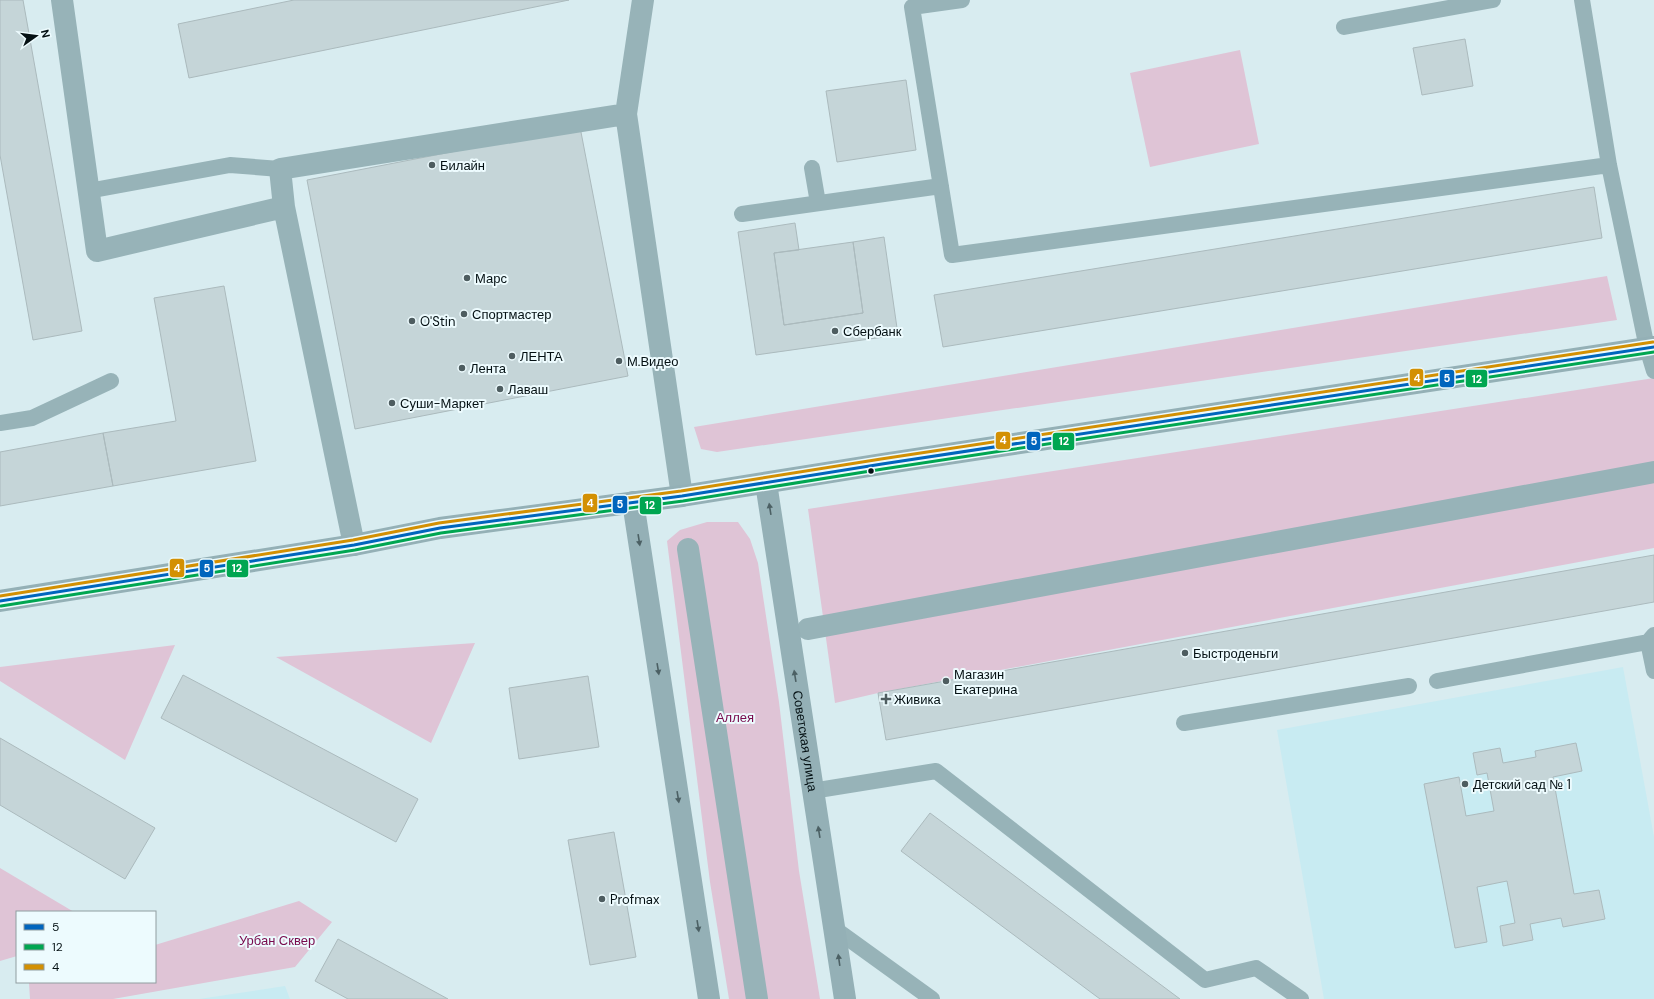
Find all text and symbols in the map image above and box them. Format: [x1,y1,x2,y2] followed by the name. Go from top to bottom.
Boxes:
[16,16,56,56] north arrow
[38,28,53,39] text: N
[440,157,485,174] place label: Билайн
[427,160,437,170] marker: Билайн
[475,270,507,287] place label: Марс
[462,273,472,283] marker: Марс
[472,306,552,323] place label: Спортмастер
[459,309,469,319] marker: Спортмастер
[420,313,455,330] place label: O'Stin
[407,316,417,326] marker: O'Stin
[843,323,902,340] place label: Сбербанк
[830,326,840,336] marker: Сбербанк
[520,348,563,365] place label: ЛЕНТА
[507,351,517,361] marker: ЛЕНТА
[627,353,678,370] place label: М.Видео
[614,356,624,366] marker: М.Видео
[470,360,507,377] place label: Лента
[457,363,467,373] marker: Лента
[1409,368,1424,387] line badge: 4
[1439,369,1455,388] line badge: 5
[1465,369,1488,388] line badge: 12
[1413,371,1421,385] text: 4
[1444,371,1451,385] text: 5
[1472,372,1482,386] text: 12
[508,381,548,398] place label: Лаваш
[495,384,505,394] marker: Лаваш
[400,395,485,412] place label: Суши-Маркет
[387,398,397,408] marker: Суши-Маркет
[995,431,1011,450] line badge: 4
[1026,431,1041,451] line badge: 5
[1052,432,1075,451] line badge: 12
[999,433,1007,447] text: 4
[1031,434,1038,448] text: 5
[1059,434,1069,448] text: 12
[866,466,876,476] unlabelled marker
[582,493,598,513] line badge: 4
[612,495,628,514] line badge: 5
[586,496,594,510] text: 4
[639,496,662,515] line badge: 12
[617,497,624,511] text: 5
[645,498,655,512] text: 12
[767,503,773,515] one-way arrow
[636,534,642,546] one-way arrow
[169,558,185,578] line badge: 4
[199,559,214,578] line badge: 5
[226,559,249,578] line badge: 12
[173,561,181,575] text: 4
[204,561,211,575] text: 5
[232,561,242,575] text: 12
[1193,645,1278,662] place label: Быстроденьги
[1180,648,1190,658] marker: Быстроденьги
[656,663,662,675] one-way arrow
[954,666,1018,698] place label: Магазин Екатерина
[792,670,798,682] one-way arrow
[941,676,951,686] marker: Магазин Екатерина
[789,689,821,794] street label: Советская улица
[894,691,941,708] place label: Живика
[881,694,891,704] marker: Живика
[716,709,754,726] park label: Аллея
[1473,776,1571,793] place label: Детский сад № 1
[1460,779,1470,789] marker: Детский сад № 1
[675,791,681,803] one-way arrow
[816,826,822,838] one-way arrow
[610,891,660,908] place label: Profmax
[597,894,607,904] marker: Profmax
[16,911,156,983] legend
[52,919,59,935] text: 5
[695,920,701,932] one-way arrow
[239,932,315,949] park label: Урбан Сквер
[52,939,63,955] text: 12
[836,954,842,966] one-way arrow
[52,959,59,975] text: 4

